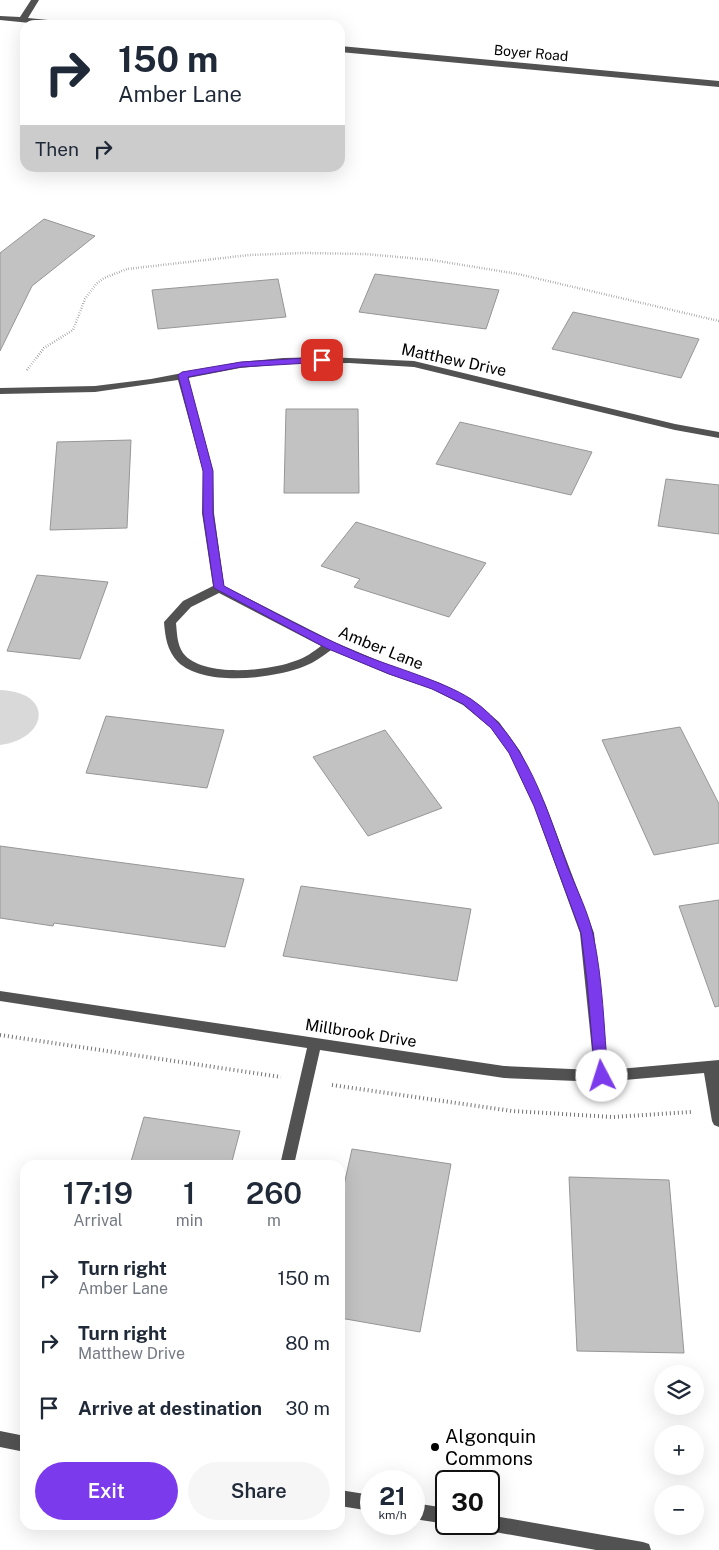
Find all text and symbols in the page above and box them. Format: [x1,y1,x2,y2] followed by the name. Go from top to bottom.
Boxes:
[118,39,218,80] text: 150 m
[35,40,100,105] icon: right
[493,42,569,64] street label: Boyer Road
[118,81,242,107] text: Amber Lane
[89,135,117,163] icon: right
[35,138,79,160] text: Then
[301,339,343,381] pin
[400,340,508,380] street label: Matthew Drive
[308,346,336,374] icon: arrive
[336,622,426,674] street label: Amber Lane
[304,1015,418,1051] street label: Millbrook Drive
[575,1049,627,1101] position arrow
[63,1175,133,1211] text: 17:19
[183,1175,196,1211] text: 1
[246,1175,302,1211] text: 260
[73,1211,123,1230] text: Arrival
[176,1211,203,1230] text: min
[267,1211,281,1230] text: m
[78,1257,167,1279] text: Turn right
[35,1264,63,1292] icon: right
[277,1267,330,1289] text: 150 m
[78,1279,168,1298] text: Amber Lane
[78,1322,167,1344] text: Turn right
[35,1329,63,1357] icon: right
[285,1332,330,1354] text: 80 m
[78,1344,185,1363] text: Matthew Drive
[654,1365,704,1535] map controls
[654,1365,704,1415] button: layers
[35,1394,63,1422] icon: arrive
[78,1397,262,1419] text: Arrive at destination
[285,1397,330,1419] text: 30 m
[445,1425,536,1469] place label: Algonquin Commons
[654,1425,704,1475] button: +
[429,1441,441,1453] marker: Algonquin Commons
[35,1462,178,1520] button: Exit
[188,1462,330,1520] button: Share
[435,1470,500,1535] speed limit sign: 30
[379,1481,406,1511] text: 21
[654,1485,704,1535] button: −
[378,1508,407,1522] text: km/h

